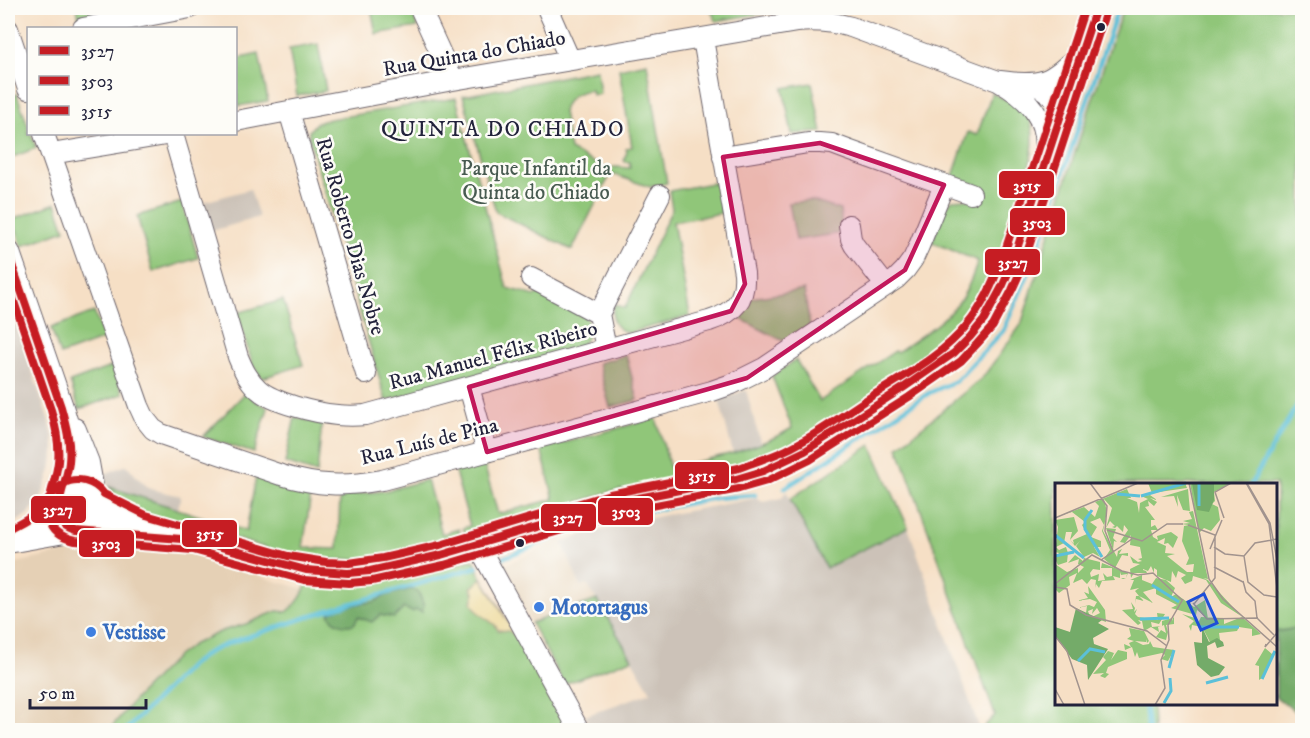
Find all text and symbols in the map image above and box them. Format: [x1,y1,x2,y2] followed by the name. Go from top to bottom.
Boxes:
[1095,21,1107,33] unlabelled marker
[381,25,567,83] street label: Rua Quinta do Chiado
[27,27,237,135] legend
[81,41,115,63] text: 3527
[81,71,113,93] text: 3503
[81,101,112,123] text: 3515
[381,116,625,143] district label: QUINTA DO CHIADO
[309,135,391,338] street label: Rua Roberto Dias Nobre
[460,156,612,206] park label: Parque Infantil da Quinta do Chiado
[998,170,1055,199] line badge: 3515
[1013,176,1041,196] text: 3515
[1009,207,1066,236] line badge: 3503
[1023,213,1051,233] text: 3503
[984,248,1041,276] line badge: 3527
[998,253,1028,273] text: 3527
[386,316,601,396] street label: Rua Manuel Félix Ribeiro
[358,412,501,472] street label: Rua Luís de Pina
[674,461,730,490] line badge: 3515
[688,466,716,486] text: 3515
[1055,483,1277,705] inset map
[30,495,87,524] line badge: 3527
[597,497,654,526] line badge: 3503
[43,500,73,520] text: 3527
[612,502,640,522] text: 3503
[540,503,597,532] line badge: 3527
[553,508,583,528] text: 3527
[181,519,238,548] line badge: 3515
[196,524,224,544] text: 3515
[78,529,135,558] line badge: 3503
[92,534,120,554] text: 3503
[514,537,526,549] unlabelled marker
[551,595,648,621] place label: Motortagus
[532,600,546,614] marker: Motortagus
[102,620,166,646] place label: Vestisse
[84,625,98,639] marker: Vestisse
[30,672,146,710] scale bar
[39,683,75,705] text: 50 m

